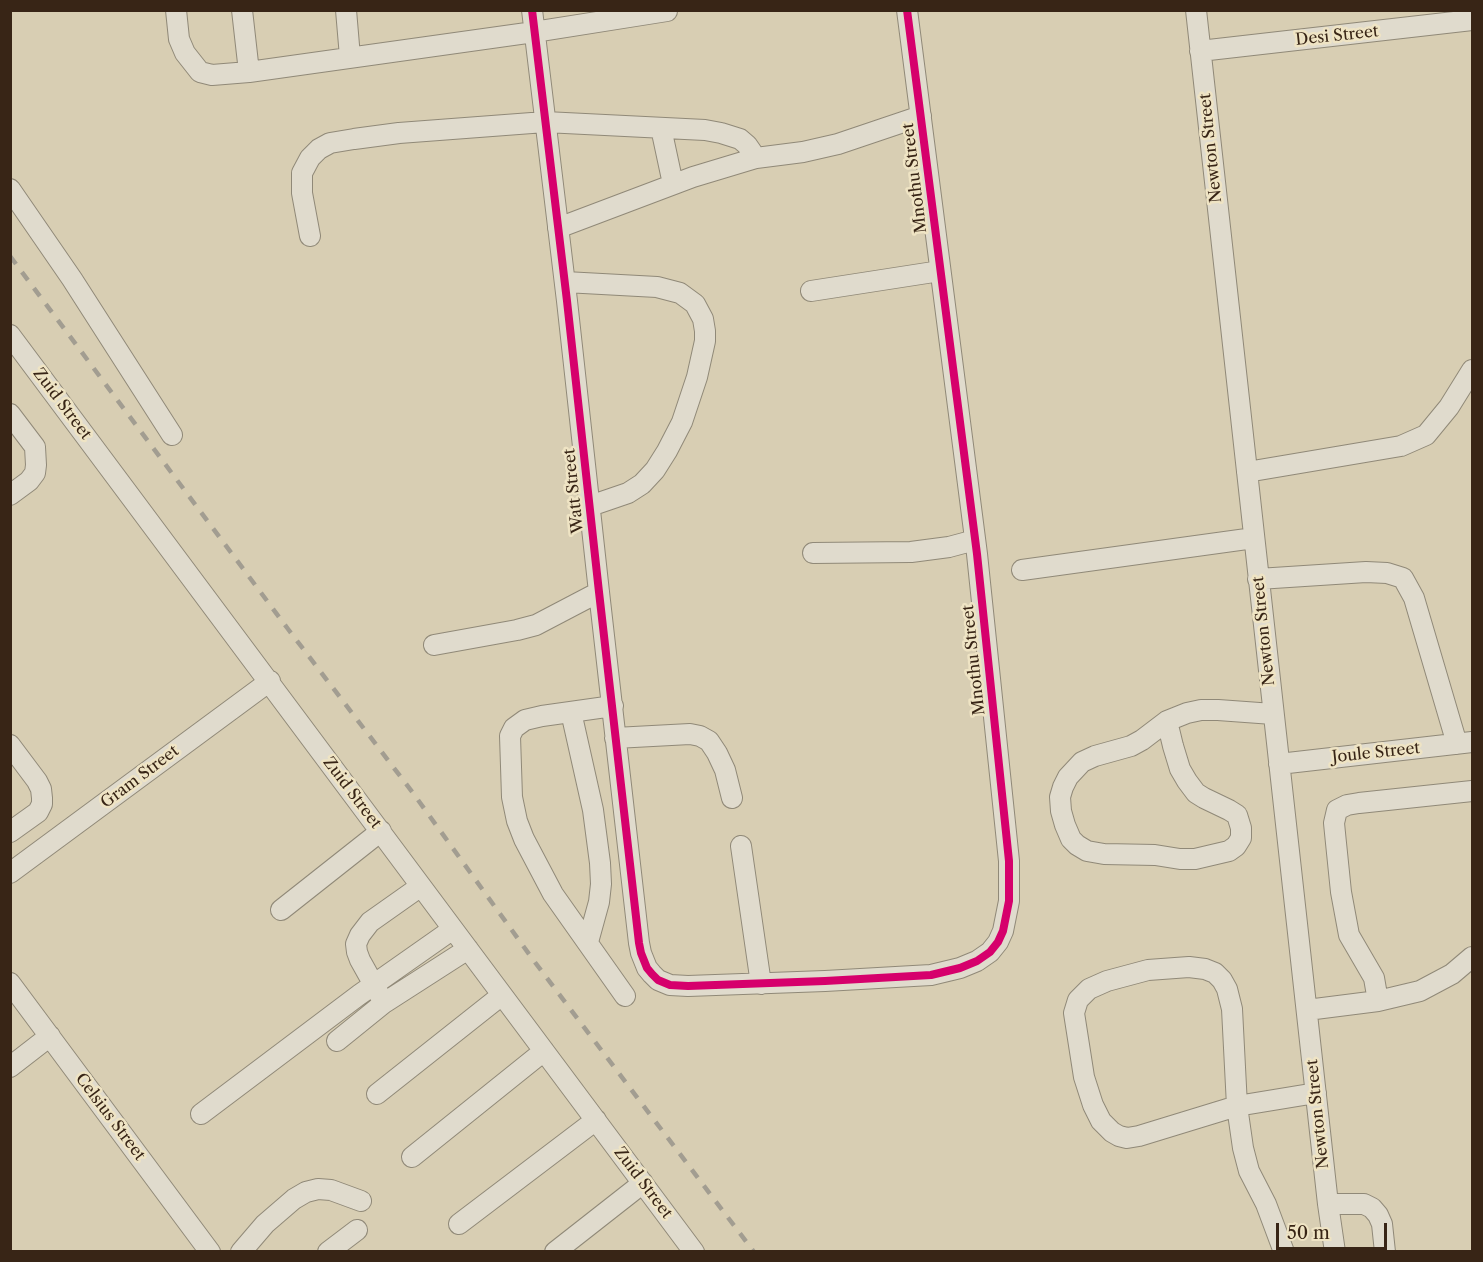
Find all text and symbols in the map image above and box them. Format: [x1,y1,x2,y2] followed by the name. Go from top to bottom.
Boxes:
[1295,22,1379,50] street label: Desi Street
[1196,92,1226,204] street label: Newton Street
[899,122,931,234] street label: Mnothu Street
[29,364,95,444] street label: Zuid Street
[560,448,588,534] street label: Watt Street
[1249,575,1279,687] street label: Newton Street
[959,604,989,716] street label: Mnothu Street
[1331,739,1421,767] street label: Joule Street
[97,742,183,812] street label: Gram Street
[319,753,385,833] street label: Zuid Street
[1303,1058,1333,1170] street label: Newton Street
[71,1070,149,1164] street label: Celsius Street
[610,1143,676,1223] street label: Zuid Street
[1279,1211,1390,1249] scale bar
[1287,1222,1330,1244] text: 50 m

